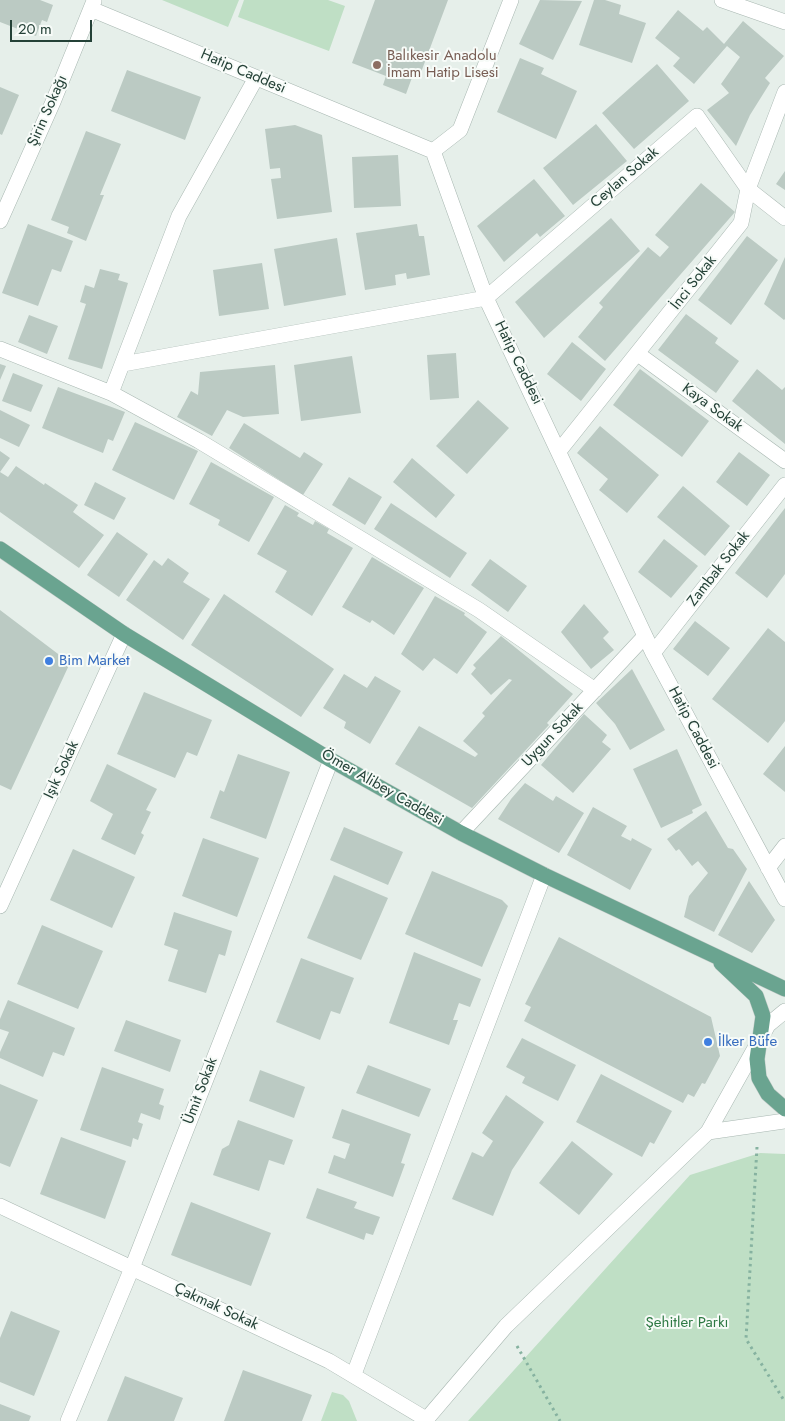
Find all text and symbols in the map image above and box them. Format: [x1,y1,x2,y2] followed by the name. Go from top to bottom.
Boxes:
[12,10,95,42] scale bar
[18,18,52,40] text: 20 m
[198,46,288,98] street label: Hatip Caddesi
[387,47,499,82] place label: Balıkesir Anadolu İmam Hatip Lisesi
[371,59,383,71] marker: Balıkesir Anadolu İmam Hatip Lisesi
[24,73,72,149] street label: Şirin Sokağı
[587,144,663,212] street label: Ceylan Sokak
[667,252,721,314] street label: İnci Sokak
[490,318,546,408] street label: Hatip Caddesi
[678,380,746,436] street label: Kaya Sokak
[684,528,754,610] street label: Zambak Sokak
[59,652,130,670] place label: Bim Market
[43,655,55,667] marker: Bim Market
[664,684,722,772] street label: Hatip Caddesi
[519,699,587,771] street label: Uygun Sokak
[41,738,83,802] street label: Işık Sokak
[318,746,446,830] street label: Ömer Alibey Caddesi
[718,1033,777,1051] place label: İlker Büfe
[702,1036,714,1048] marker: İlker Büfe
[180,1055,222,1127] street label: Ümit Sokak
[171,1280,261,1334] street label: Çakmak Sokak
[646,1314,728,1332] park label: Şehitler Parkı

